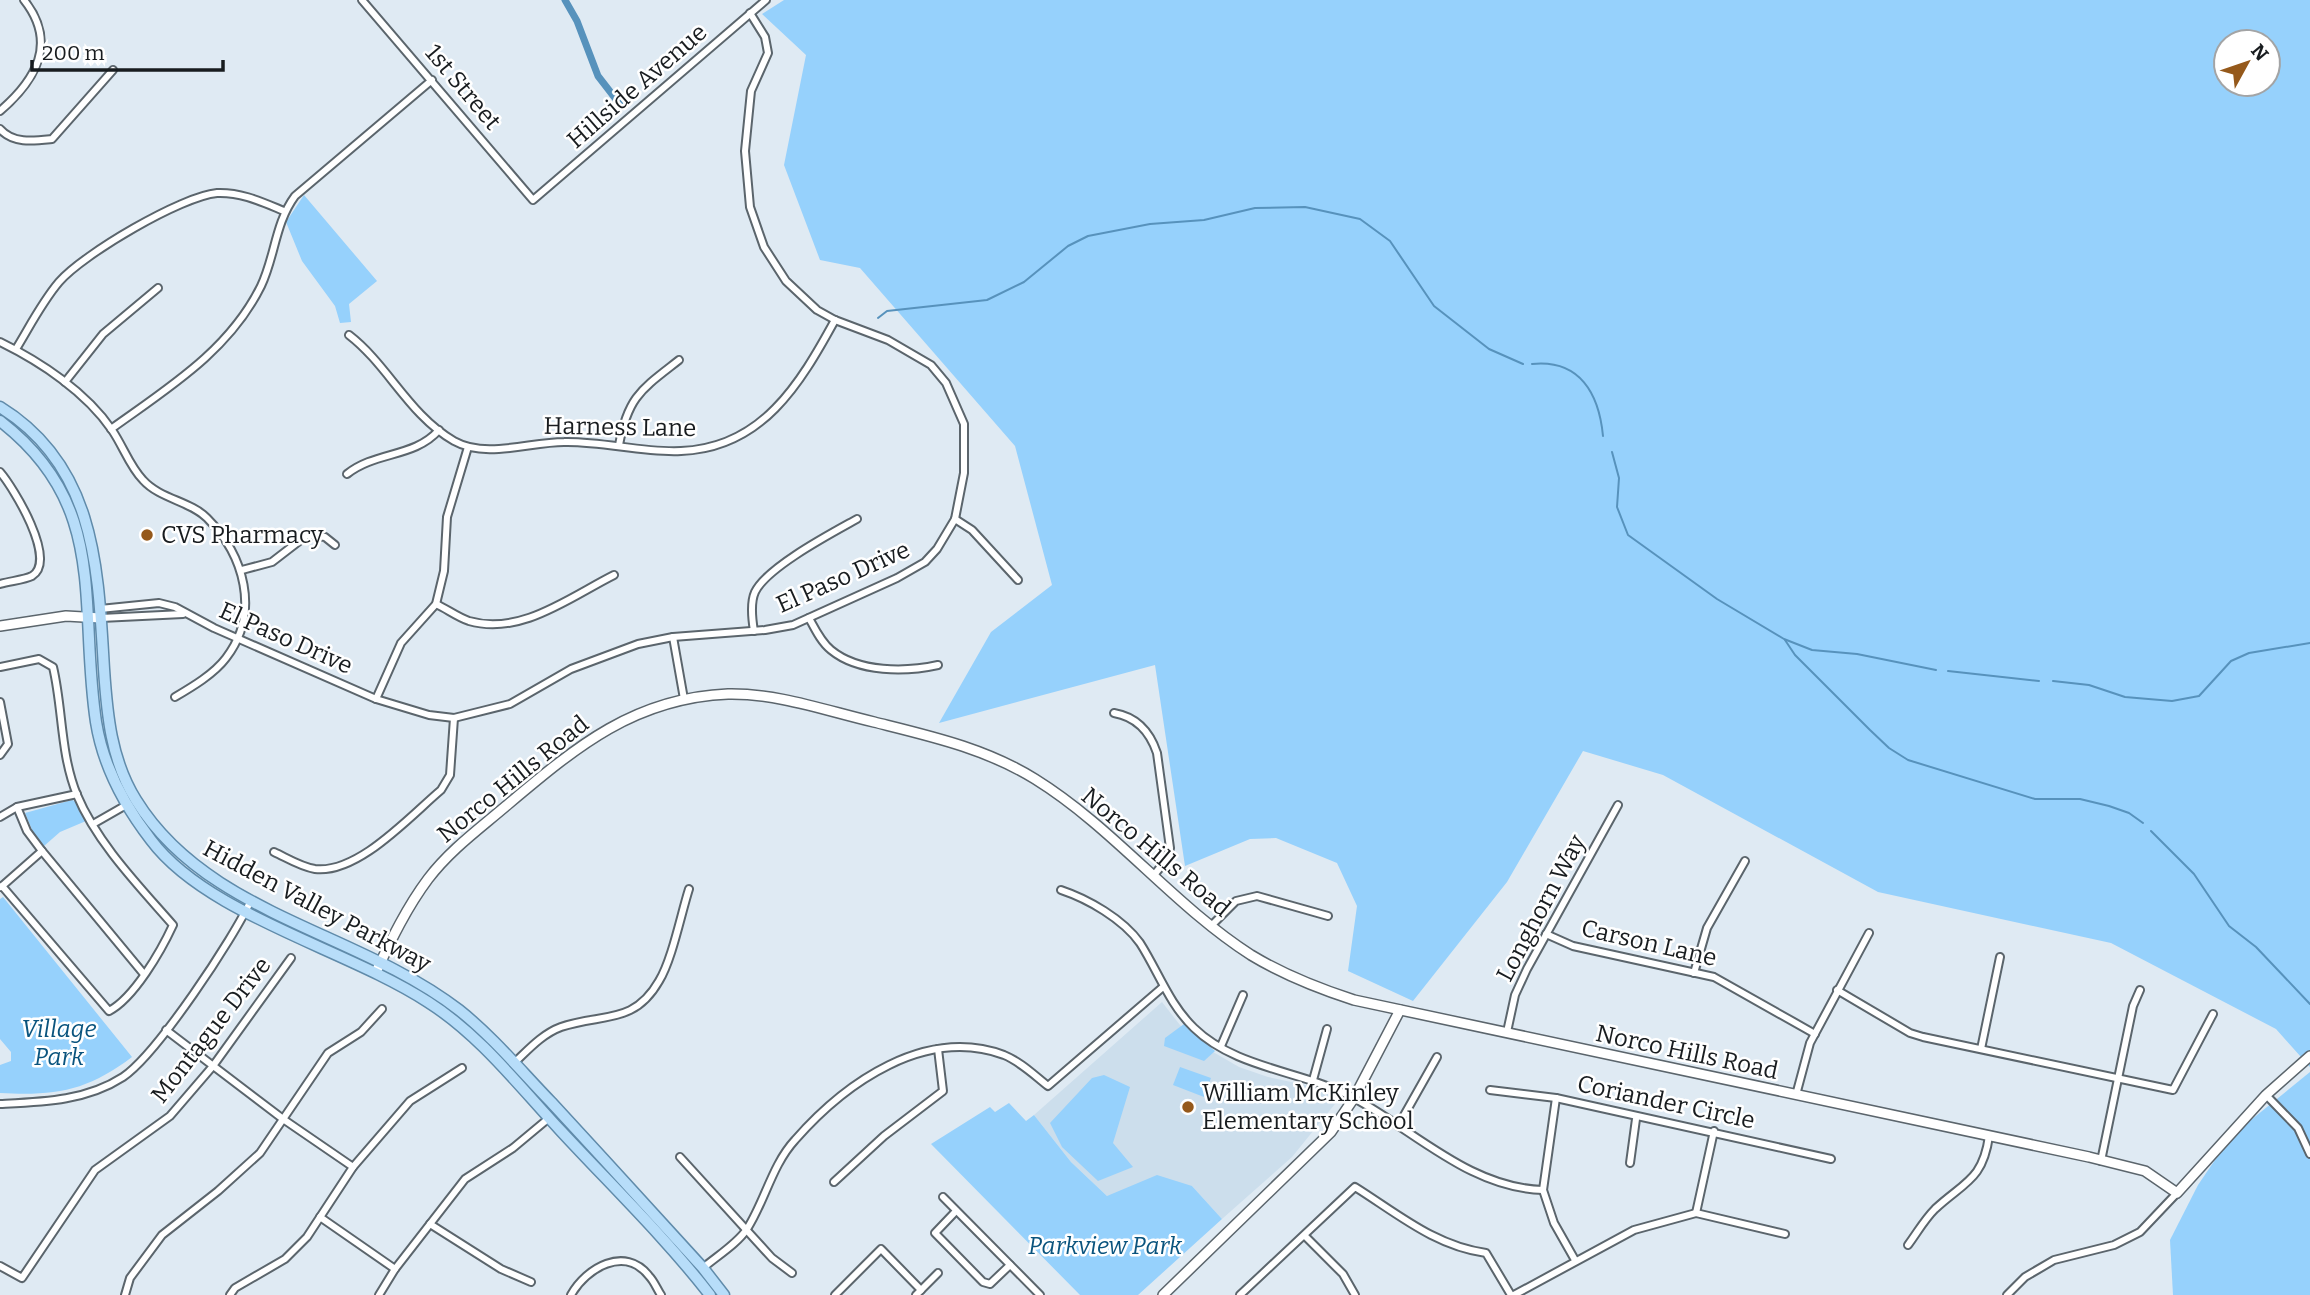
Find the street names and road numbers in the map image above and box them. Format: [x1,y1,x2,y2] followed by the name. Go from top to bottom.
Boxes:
[562,18,712,154] street label: Hillside Avenue
[419,39,507,135] street label: 1st Street
[543,412,697,442] street label: Harness Lane
[772,535,914,619] street label: El Paso Drive
[215,596,357,680] street label: El Paso Drive
[432,710,594,848] street label: Norco Hills Road
[1076,782,1236,922] street label: Norco Hills Road
[1491,830,1591,986] street label: Longhorn Way
[198,834,436,978] street label: Hidden Valley Parkway
[1579,914,1719,972] street label: Carson Lane
[146,952,276,1108] street label: Montague Drive
[1593,1019,1781,1085] street label: Norco Hills Road
[1575,1070,1757,1134] street label: Coriander Circle

